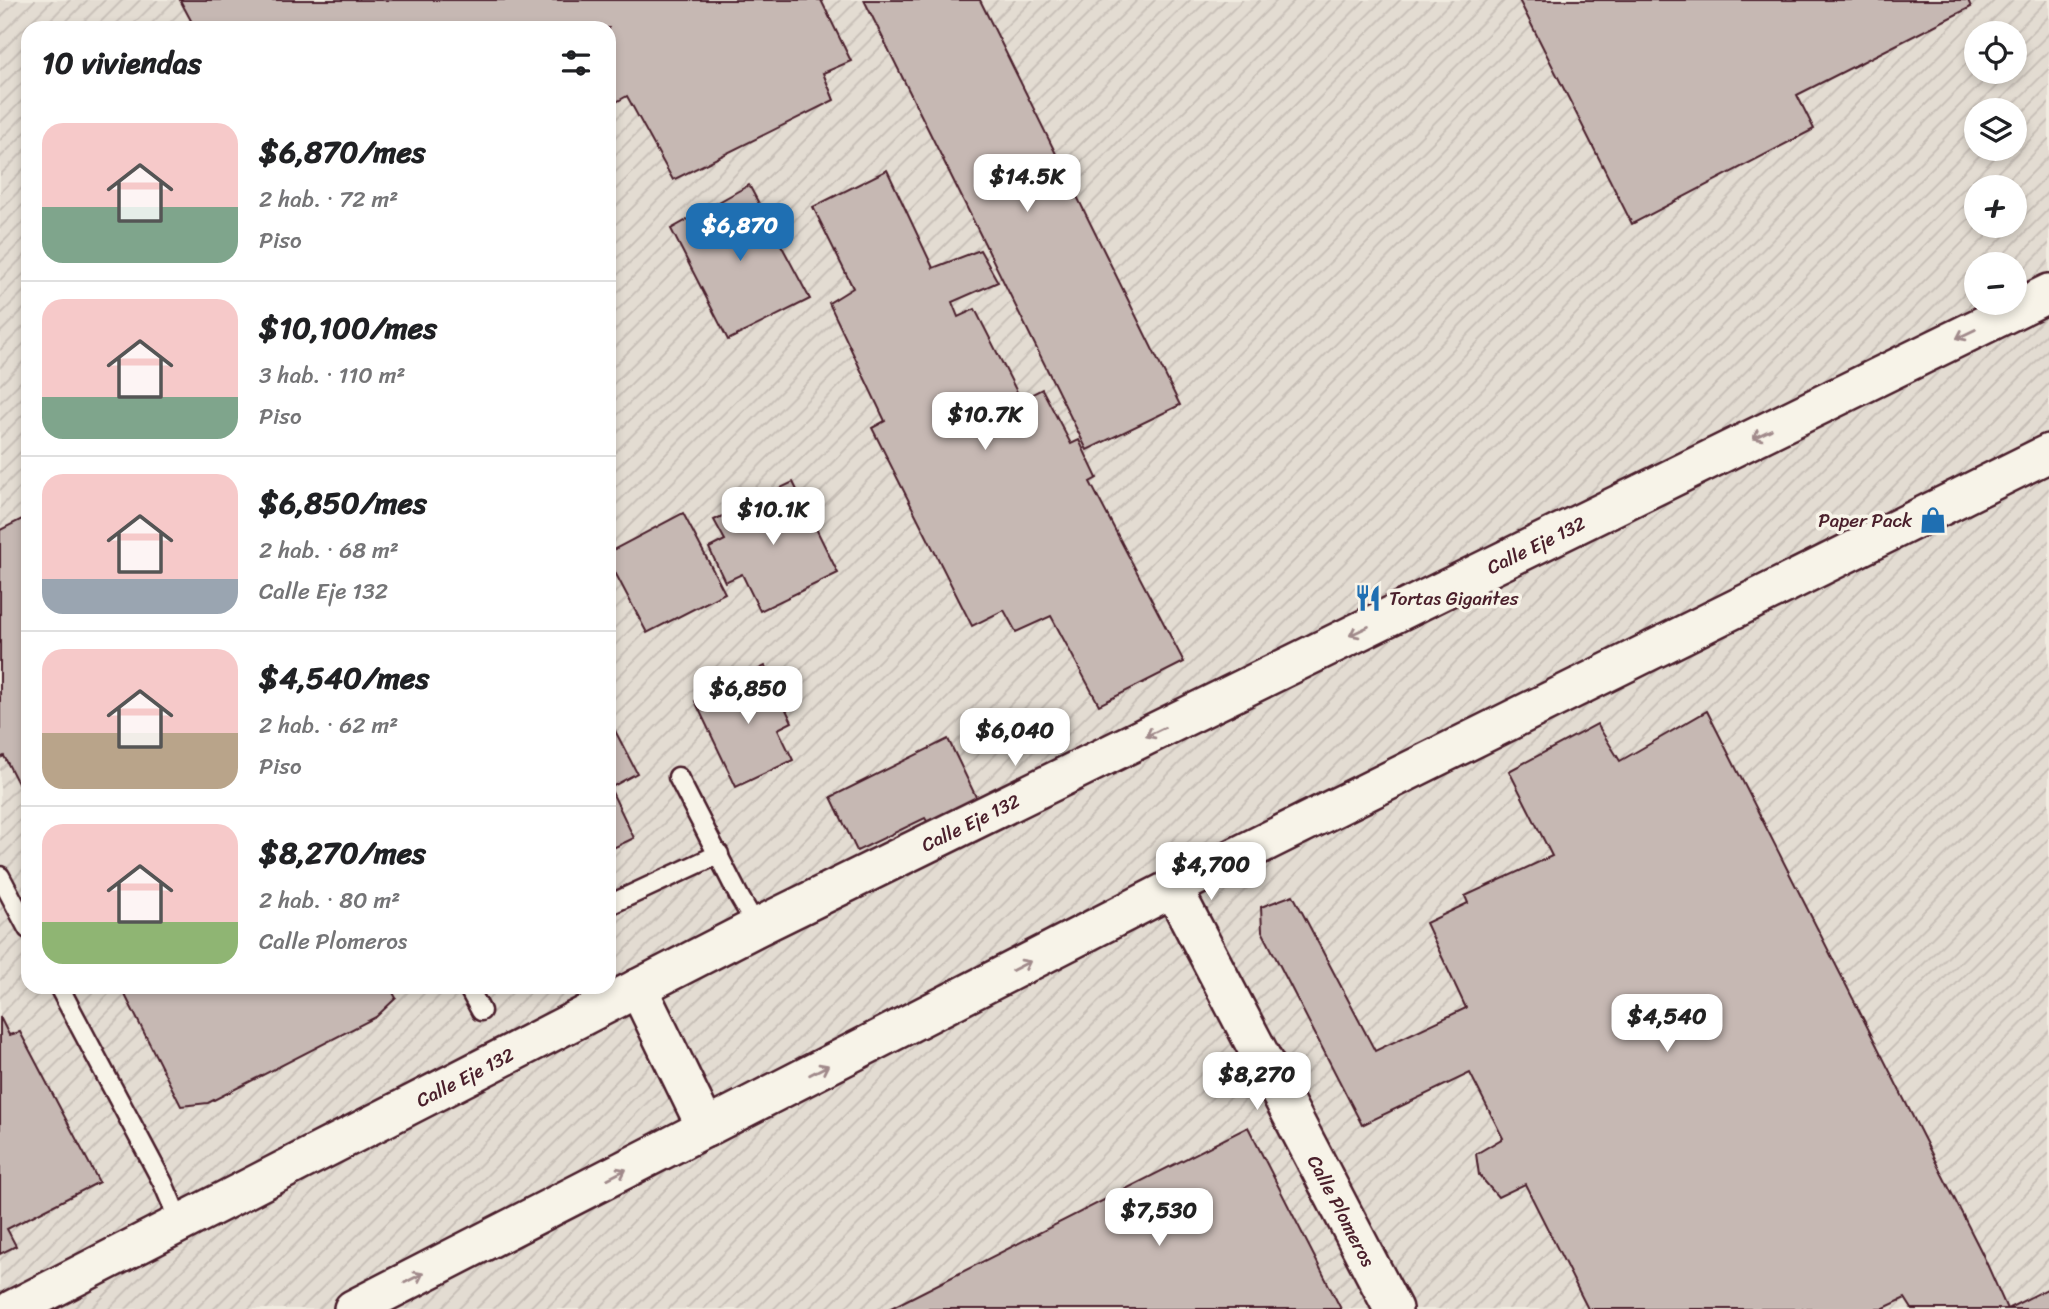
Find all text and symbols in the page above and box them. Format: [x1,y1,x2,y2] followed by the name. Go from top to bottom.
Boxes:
[1964,21,2027,315] map controls
[1964,21,2027,84] button: locate
[42,36,202,90] text: 10 viviendas
[557,44,595,82] icon: filters
[1964,98,2027,161] button: layers
[259,125,426,179] text: $6,870/mes
[98,151,182,235] icon: home
[970,154,1084,214] pin: $14.5K
[990,156,1064,197] text: $14.5K
[1964,175,2027,238] button: +
[259,179,398,220] text: 2 hab. · 72 m²
[683,204,797,263] pin: $6,870
[702,205,778,246] text: $6,870
[259,220,302,261] text: Piso
[1964,252,2027,315] button: −
[259,301,437,355] text: $10,100/mes
[98,327,182,411] icon: home
[1956,327,1977,341] one-way arrow
[259,355,406,396] text: 3 hab. · 110 m²
[928,392,1042,452] pin: $10.7K
[948,394,1022,435] text: $10.7K
[259,396,302,437] text: Piso
[1752,427,1773,441] one-way arrow
[259,476,427,530] text: $6,850/mes
[716,488,830,547] pin: $10.1K
[738,489,808,530] text: $10.1K
[98,502,182,586] icon: home
[1818,504,1913,537] place label: Paper Pack
[1918,505,1948,535] shop icon: Paper Pack
[1481,506,1591,583] street label: Calle Eje 132
[259,530,399,571] text: 2 hab. · 68 m²
[259,571,388,612] text: Calle Eje 132
[1389,582,1519,615] place label: Tortas Gigantes
[1353,583,1383,613] restaurant icon: Tortas Gigantes
[1349,625,1370,639] one-way arrow
[259,651,429,705] text: $4,540/mes
[691,666,805,726] pin: $6,850
[709,668,787,709] text: $6,850
[98,677,182,761] icon: home
[259,705,398,746] text: 2 hab. · 62 m²
[958,708,1072,768] pin: $6,040
[976,710,1054,751] text: $6,040
[1145,725,1166,739] one-way arrow
[259,746,302,787] text: Piso
[915,784,1026,861] street label: Calle Eje 132
[259,826,426,880] text: $8,270/mes
[1154,842,1268,902] pin: $4,700
[1172,844,1250,885] text: $4,700
[98,852,182,936] icon: home
[259,880,400,921] text: 2 hab. · 80 m²
[259,921,407,962] text: Calle Plomeros
[1010,959,1031,973] one-way arrow
[1610,995,1724,1054] pin: $4,540
[1627,996,1707,1037] text: $4,540
[410,1038,520,1116] street label: Calle Eje 132
[1200,1052,1314,1112] pin: $8,270
[1219,1054,1295,1095] text: $8,270
[808,1063,829,1077] one-way arrow
[1299,1149,1385,1273] street label: Calle Plomeros
[606,1167,627,1180] one-way arrow
[1102,1188,1216,1248] pin: $7,530
[1121,1190,1197,1231] text: $7,530
[403,1270,424,1284] one-way arrow

